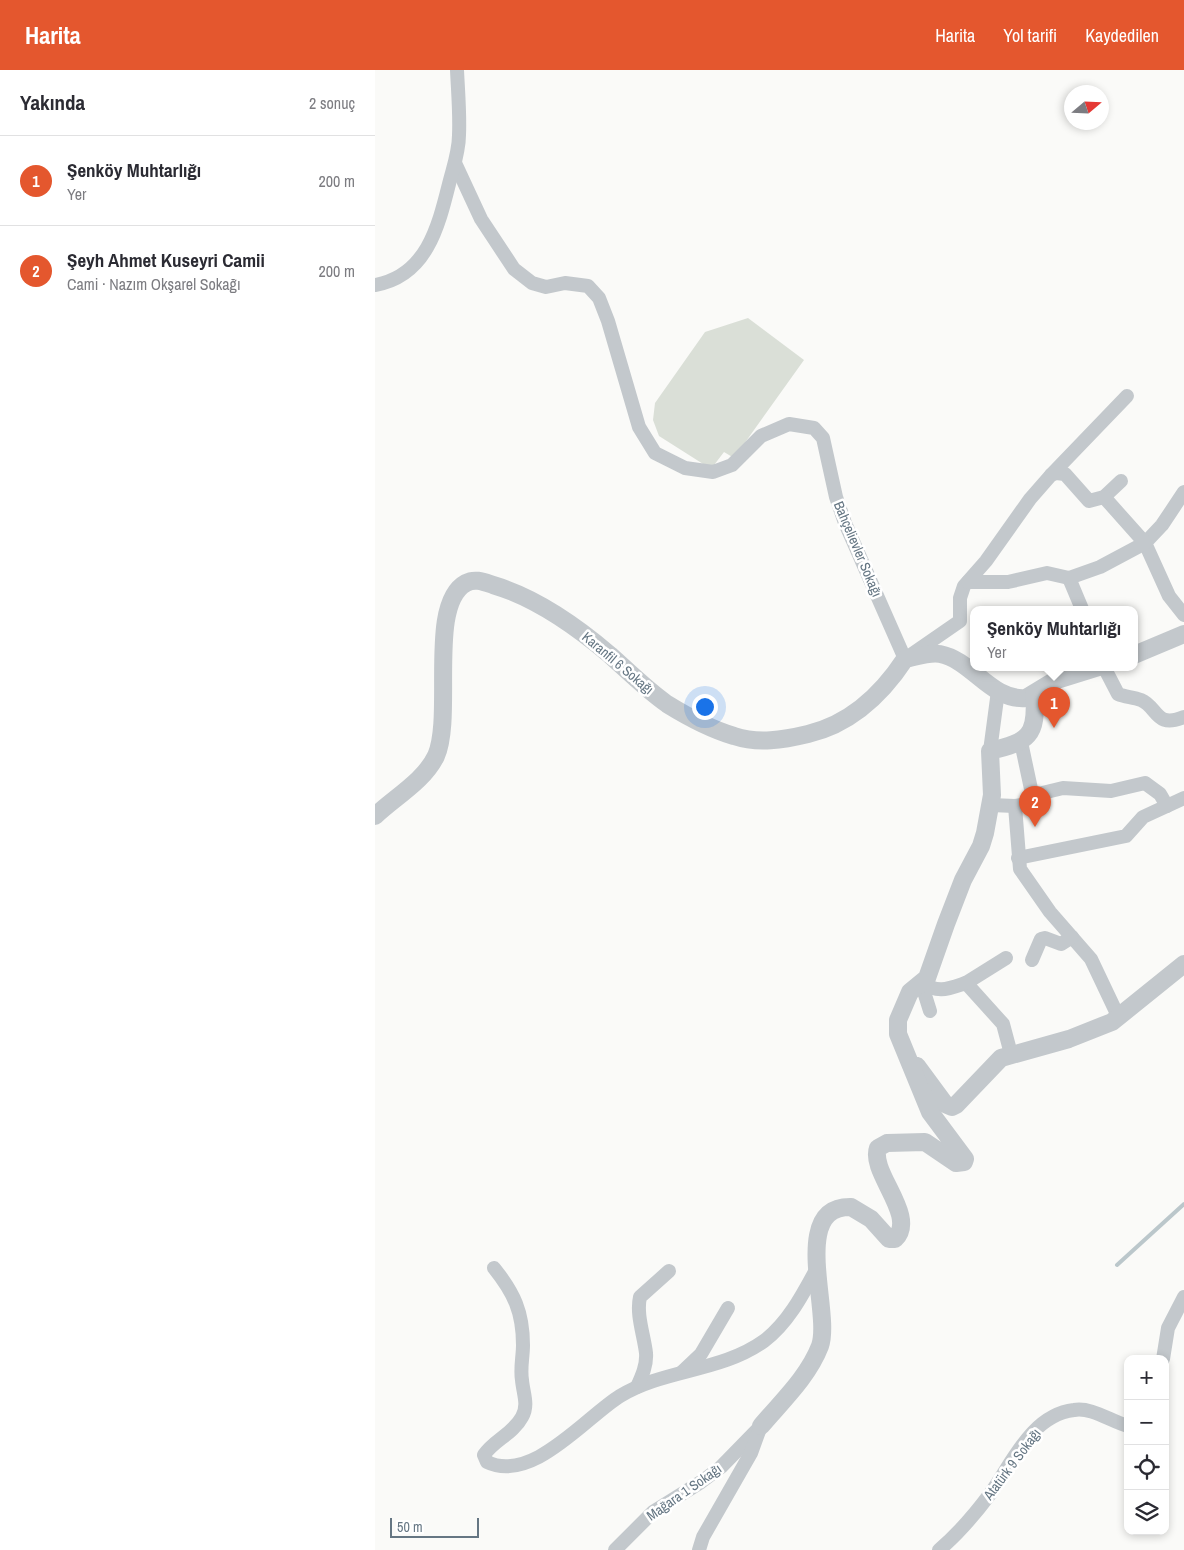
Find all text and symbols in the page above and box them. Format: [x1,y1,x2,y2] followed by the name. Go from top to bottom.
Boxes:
[25,19,81,51] text: Harita
[935,23,975,48] text: Harita
[1003,23,1057,48] text: Yol tarifi
[1085,23,1159,48] text: Kaydedilen
[1064,85,1109,130] north arrow
[20,88,85,117] text: Yakında
[309,92,355,114] text: 2 sonuç
[67,157,201,183] text: Şenköy Muhtarlığı
[32,170,40,192] text: 1
[319,170,355,192] text: 200 m
[67,183,86,205] text: Yer
[67,247,265,273] text: Şeyh Ahmet Kuseyri Camii
[32,260,40,282] text: 2
[319,260,355,282] text: 200 m
[67,273,241,295] text: Cami · Nazım Okşarel Sokağı
[830,498,886,600] street label: Bahçelievler Sokağı
[970,606,1138,671] popup
[987,615,1121,641] text: Şenköy Muhtarlığı
[578,628,658,698] street label: Karanfil 6 Sokağı
[987,641,1006,663] text: Yer
[1038,687,1070,728] pin: 1
[692,694,718,720] your location
[1019,786,1051,827] pin: 2
[1124,1355,1169,1535] map controls
[1124,1355,1169,1400] button: +
[1124,1400,1169,1445] button: −
[979,1425,1045,1504] street label: Atatürk 9 Sokağı
[1124,1445,1169,1490] button: locate
[643,1460,725,1524] street label: Mağara 1 Sokağı
[1124,1490,1169,1535] button: layers
[390,1515,479,1538] scale bar
[397,1518,423,1536] text: 50 m

